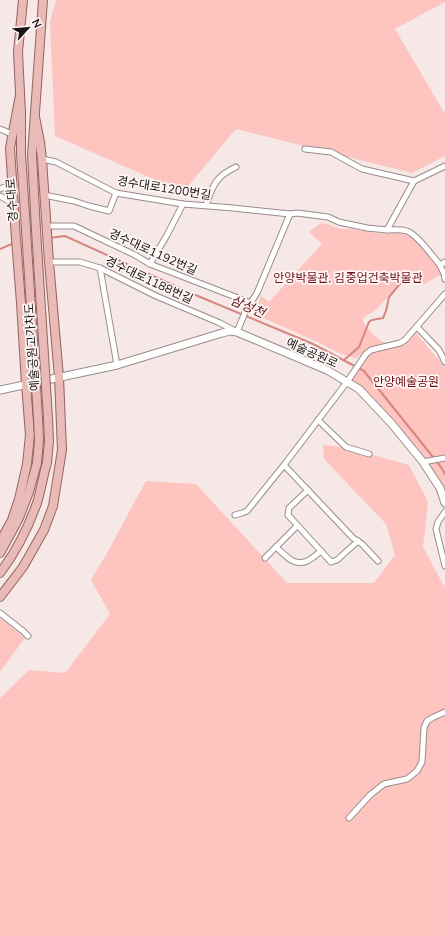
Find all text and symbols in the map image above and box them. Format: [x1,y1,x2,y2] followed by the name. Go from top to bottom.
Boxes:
[8,8,48,48] north arrow
[28,17,45,31] text: N
[116,173,212,203] street label: 경수대로1200번길
[2,177,22,223] street label: 경수대로
[106,225,200,279] street label: 경수대로1192번길
[103,253,195,307] street label: 경수대로1188번길
[273,270,423,286] park label: 안양박물관, 김중업건축박물관
[228,291,269,323] water label: 삼성천
[21,302,43,392] street label: 예술공원고가차도
[284,334,340,372] street label: 예술공원로
[373,374,439,390] park label: 안양예술공원

